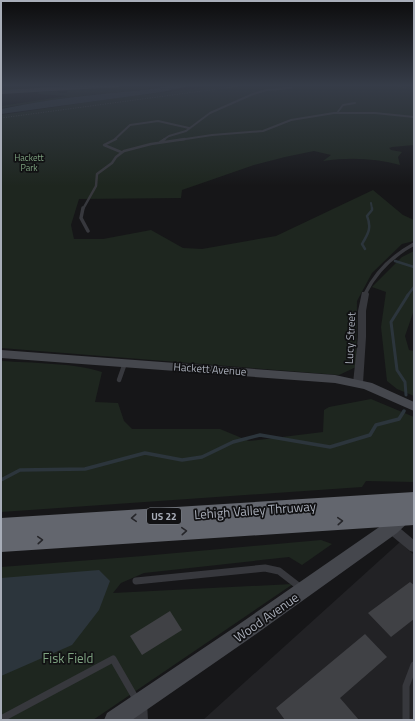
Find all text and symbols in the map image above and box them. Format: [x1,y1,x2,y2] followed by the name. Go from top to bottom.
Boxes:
[14,151,45,174] park label: Hackett Park
[341,312,359,364] street label: Lucy Street
[173,358,247,380] street label: Hackett Avenue
[193,496,317,524] street label: Lehigh Valley Thruway
[147,508,181,524] road number: US 22
[131,514,137,523] one-way arrow
[337,516,343,525] one-way arrow
[181,526,187,535] one-way arrow
[37,536,43,545] one-way arrow
[229,587,303,647] street label: Wood Avenue
[43,648,93,668] park label: Fisk Field

